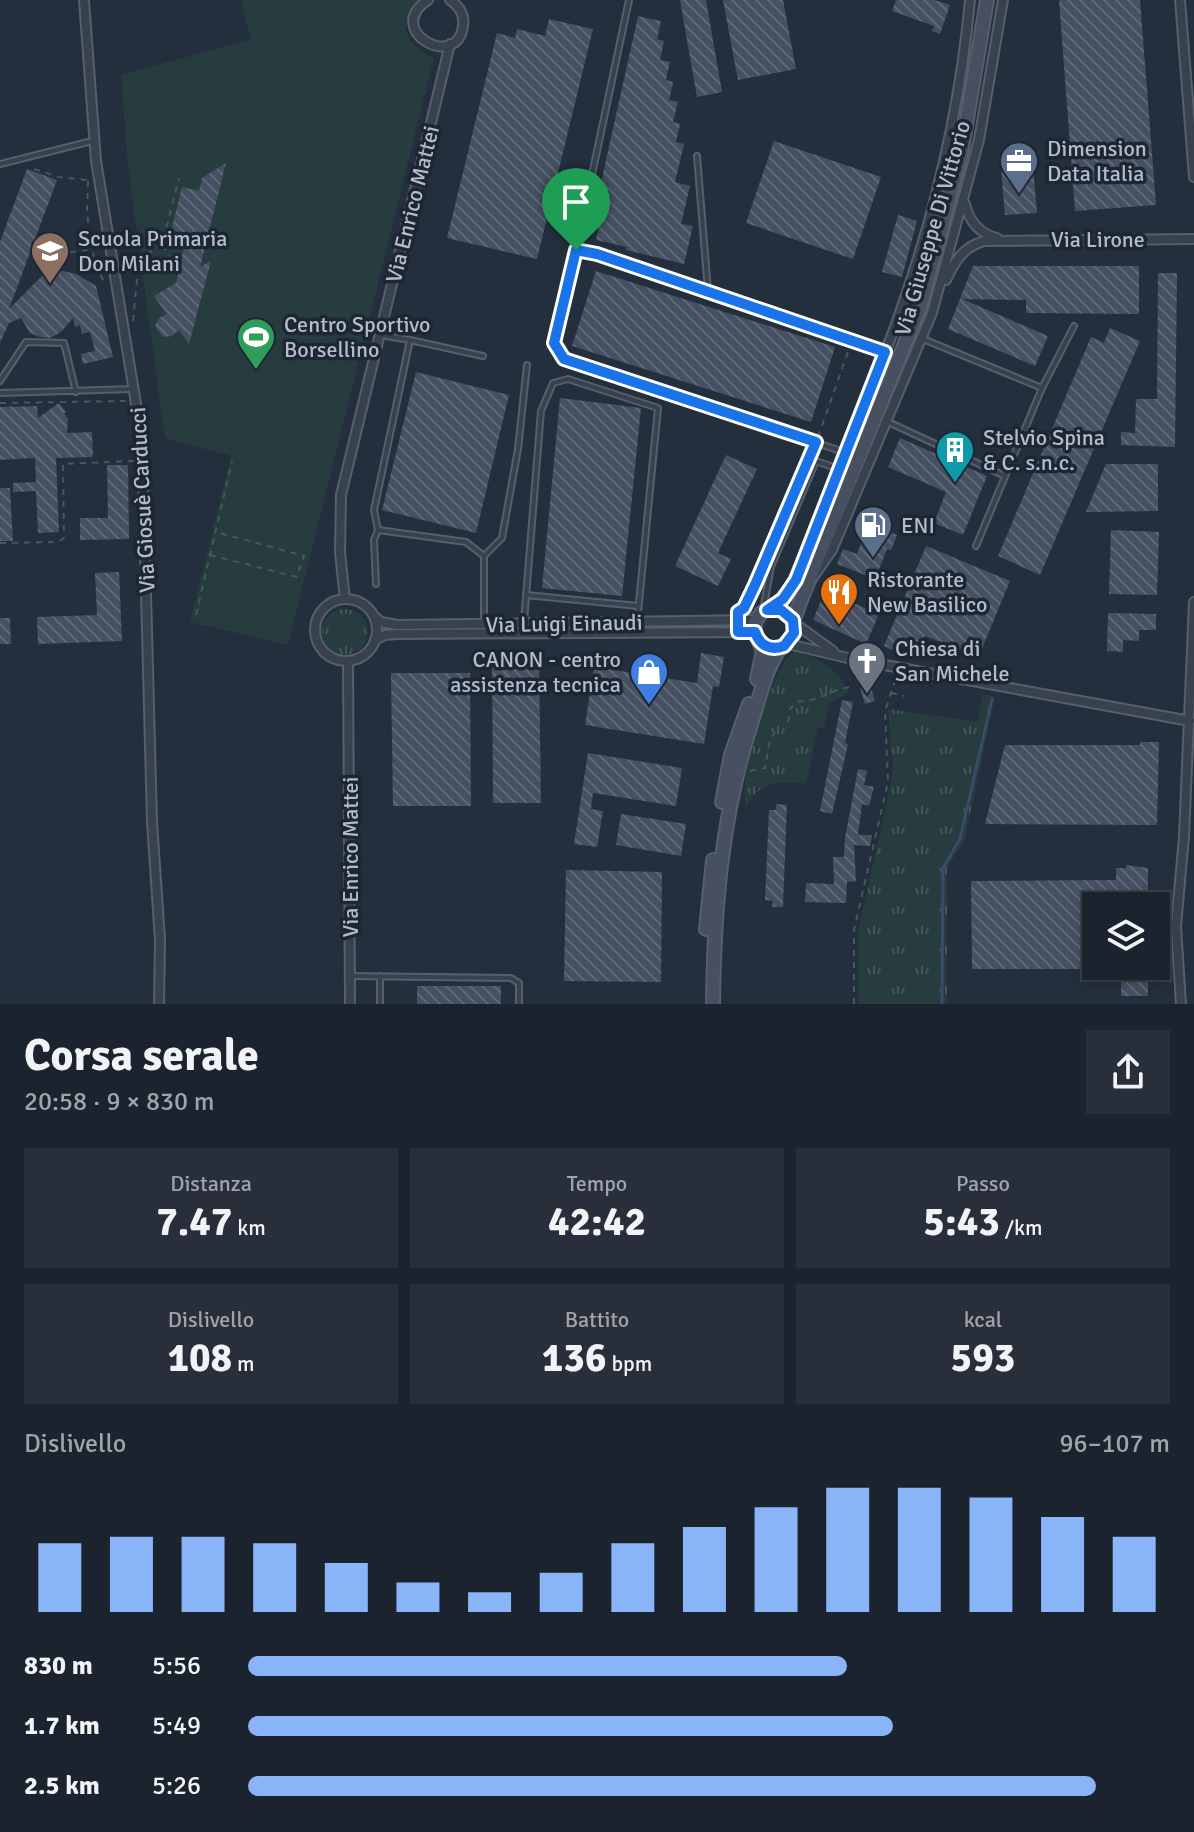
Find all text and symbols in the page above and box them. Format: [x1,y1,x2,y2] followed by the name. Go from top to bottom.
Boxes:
[889,117,976,339] street label: Via Giuseppe Di Vittorio
[380,123,445,285] street label: Via Enrico Mattei
[1047,135,1147,187] place label: Dimension Data Italia
[998,140,1040,195] office icon: Dimension Data Italia
[542,168,610,250] pin
[554,180,598,224] icon: arrive
[78,225,227,277] place label: Scuola Primaria Don Milani
[1051,226,1145,253] street label: Via Lirone
[29,230,71,285] school or university icon: Scuola Primaria Don Milani
[284,311,430,363] place label: Centro Sportivo Borsellino
[235,316,277,371] sports icon: Centro Sportivo Borsellino
[124,406,161,594] street label: Via Giosuè Carducci
[983,424,1105,476] place label: Stelvio Spina & C. s.n.c.
[934,429,976,484] building icon: Stelvio Spina & C. s.n.c.
[852,504,894,559] fuel station icon: ENI
[901,512,935,539] place label: ENI
[867,566,988,618] place label: Ristorante New Basilico
[818,571,860,626] restaurant icon: Ristorante New Basilico
[485,609,643,638] street label: Via Luigi Einaudi
[895,635,1010,687] place label: Chiesa di San Michele
[846,640,888,695] church icon: Chiesa di San Michele
[450,646,621,698] place label: CANON - centro assistenza tecnica
[628,651,670,706] shop icon: CANON - centro assistenza tecnica
[337,777,364,937] street label: Via Enrico Mattei
[1082,892,1170,980] map controls
[1082,892,1170,980] button: layers
[24,1029,259,1083] text: Corsa serale
[1086,1030,1170,1114] button: share
[24,1086,215,1118] text: 20:58 · 9 × 830 m
[170,1170,252,1197] text: Distanza
[567,1170,627,1197] text: Tempo
[956,1170,1010,1197] text: Passo
[156,1197,232,1247] text: 7.47
[548,1197,646,1247] text: 42:42
[923,1197,1000,1247] text: 5:43
[232,1214,266,1241] text: km
[1000,1214,1043,1241] text: /km
[168,1306,254,1333] text: Dislivello
[565,1306,629,1333] text: Battito
[964,1306,1002,1333] text: kcal
[167,1333,232,1383] text: 108
[542,1333,607,1383] text: 136
[951,1333,1015,1383] text: 593
[232,1350,255,1377] text: m
[607,1350,652,1377] text: bpm
[24,1428,126,1460] text: Dislivello
[1060,1428,1170,1460] text: 96–107 m
[24,1650,93,1682] text: 830 m
[152,1650,201,1682] text: 5:56
[24,1710,100,1742] text: 1.7 km
[152,1710,201,1742] text: 5:49
[24,1770,100,1802] text: 2.5 km
[152,1770,201,1802] text: 5:26

